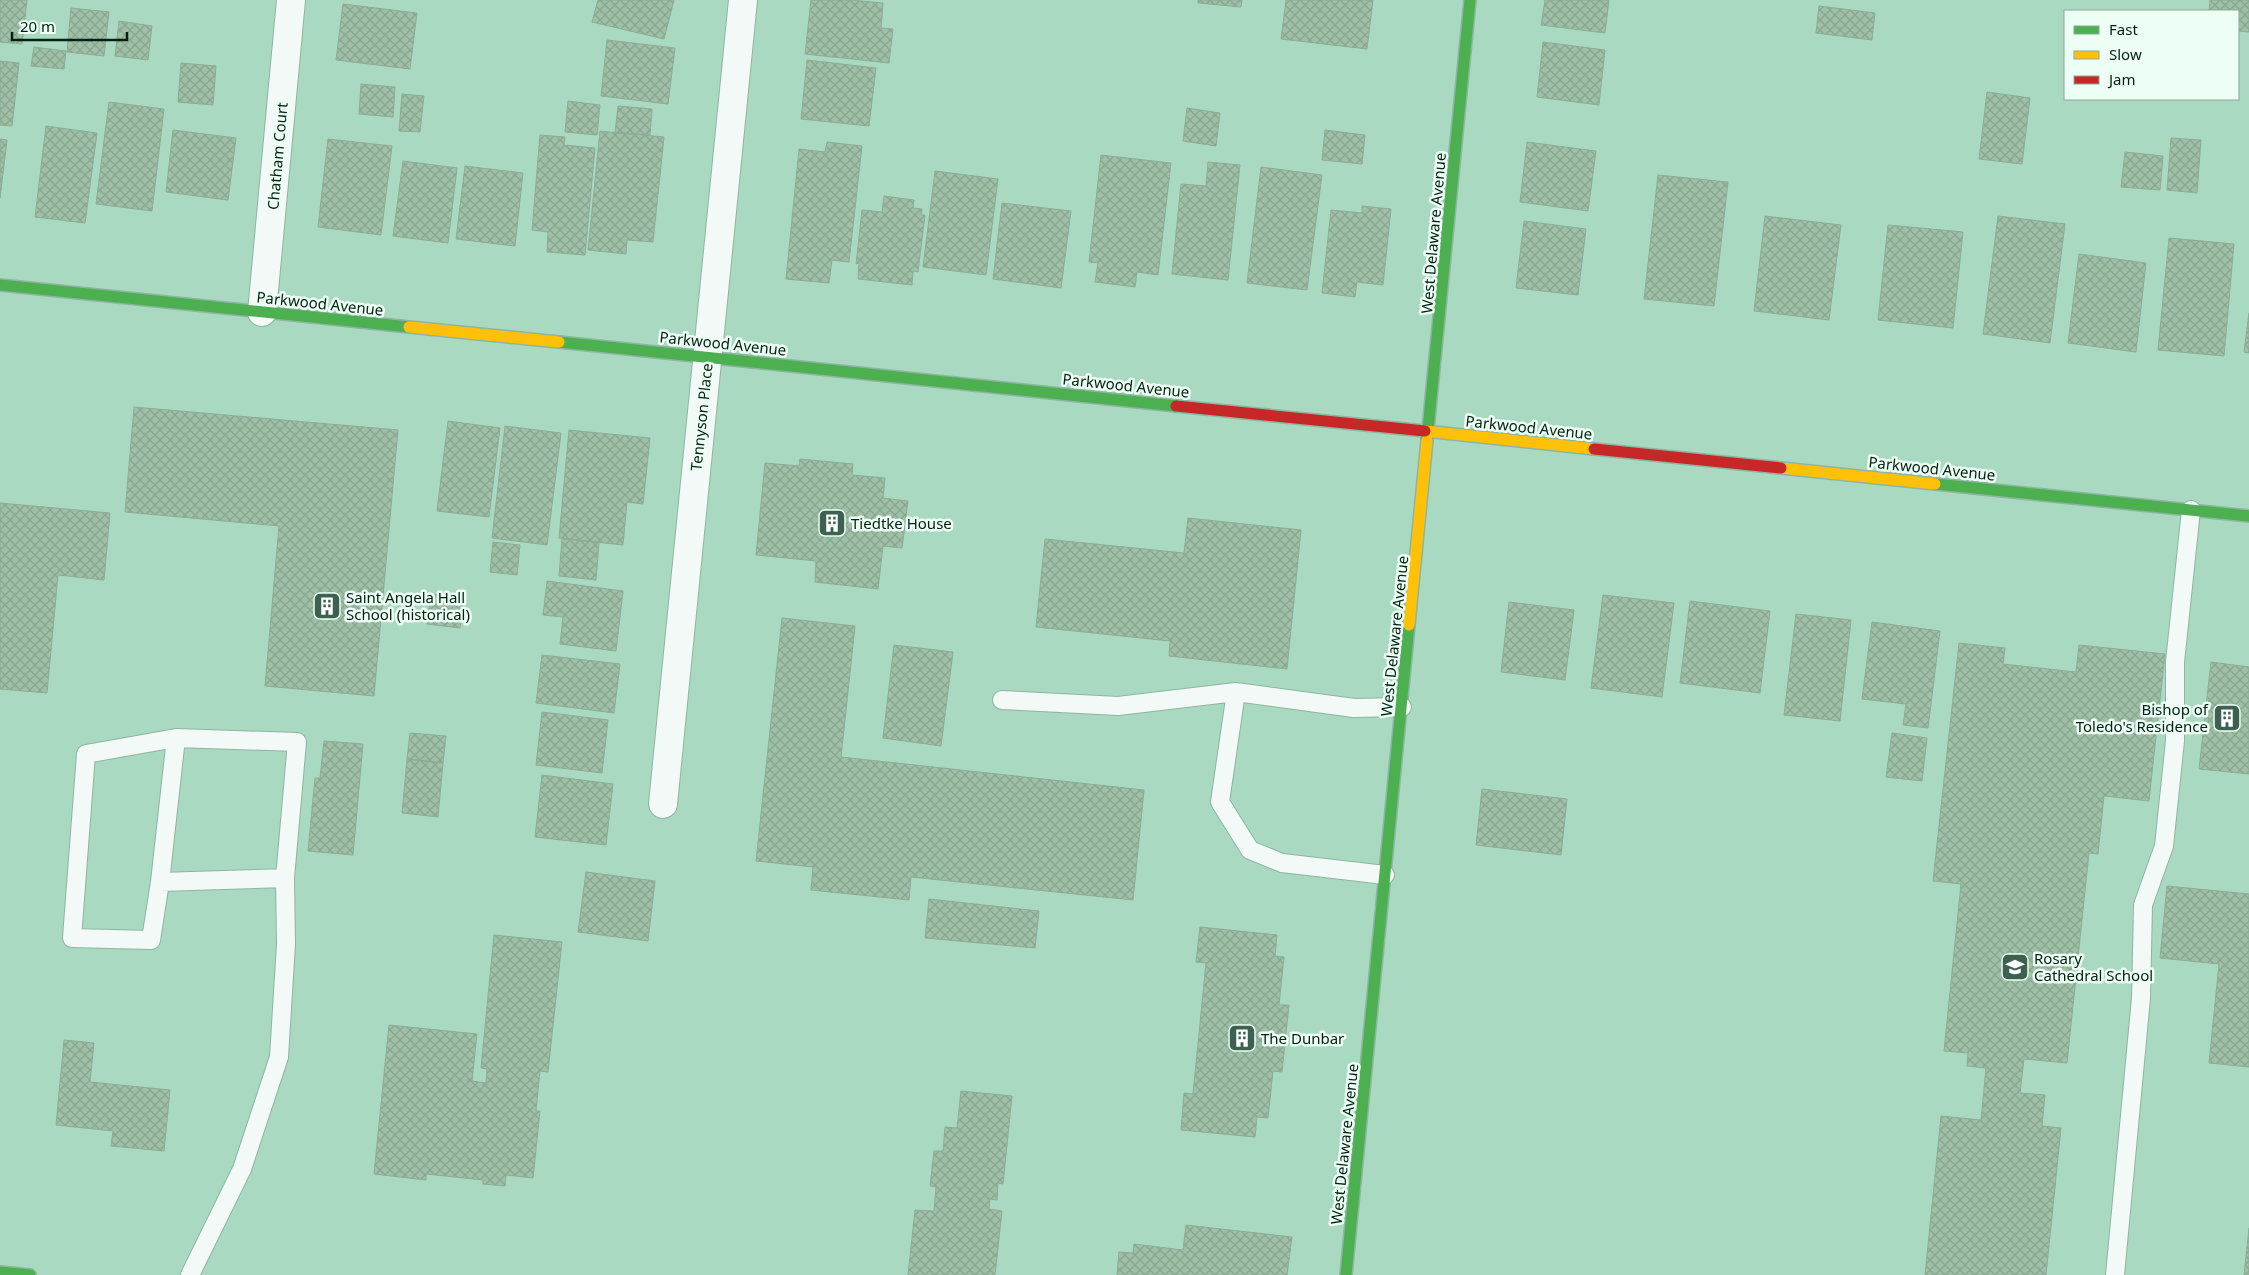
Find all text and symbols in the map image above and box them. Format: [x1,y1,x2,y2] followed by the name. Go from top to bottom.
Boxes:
[12,10,128,42] scale bar
[2064,10,2239,100] legend
[20,16,55,36] text: 20 m
[2109,19,2138,39] text: Fast
[2109,44,2142,64] text: Slow
[2107,69,2136,89] text: Jam
[262,101,292,210] street label: Chatham Court
[1416,152,1450,314] street label: West Delaware Avenue
[256,286,384,320] street label: Parkwood Avenue
[659,326,787,360] street label: Parkwood Avenue
[685,362,717,472] street label: Tennyson Place
[1062,368,1190,402] street label: Parkwood Avenue
[1465,410,1593,444] street label: Parkwood Avenue
[1868,451,1996,485] street label: Parkwood Avenue
[817,508,847,538] building icon: Tiedtke House
[851,513,952,533] place label: Tiedtke House
[1376,555,1412,717] street label: West Delaware Avenue
[346,587,470,624] place label: Saint Angela Hall School (historical)
[312,591,342,621] building icon: Saint Angela Hall School (historical)
[2076,699,2209,736] place label: Bishop of Toledo's Residence
[2212,703,2242,733] building icon: Bishop of Toledo's Residence
[2034,948,2153,985] place label: Rosary Cathedral School
[2000,952,2030,982] school or university icon: Rosary Cathedral School
[1227,1023,1257,1053] building icon: The Dunbar
[1261,1028,1344,1048] place label: The Dunbar
[1326,1063,1362,1225] street label: West Delaware Avenue

